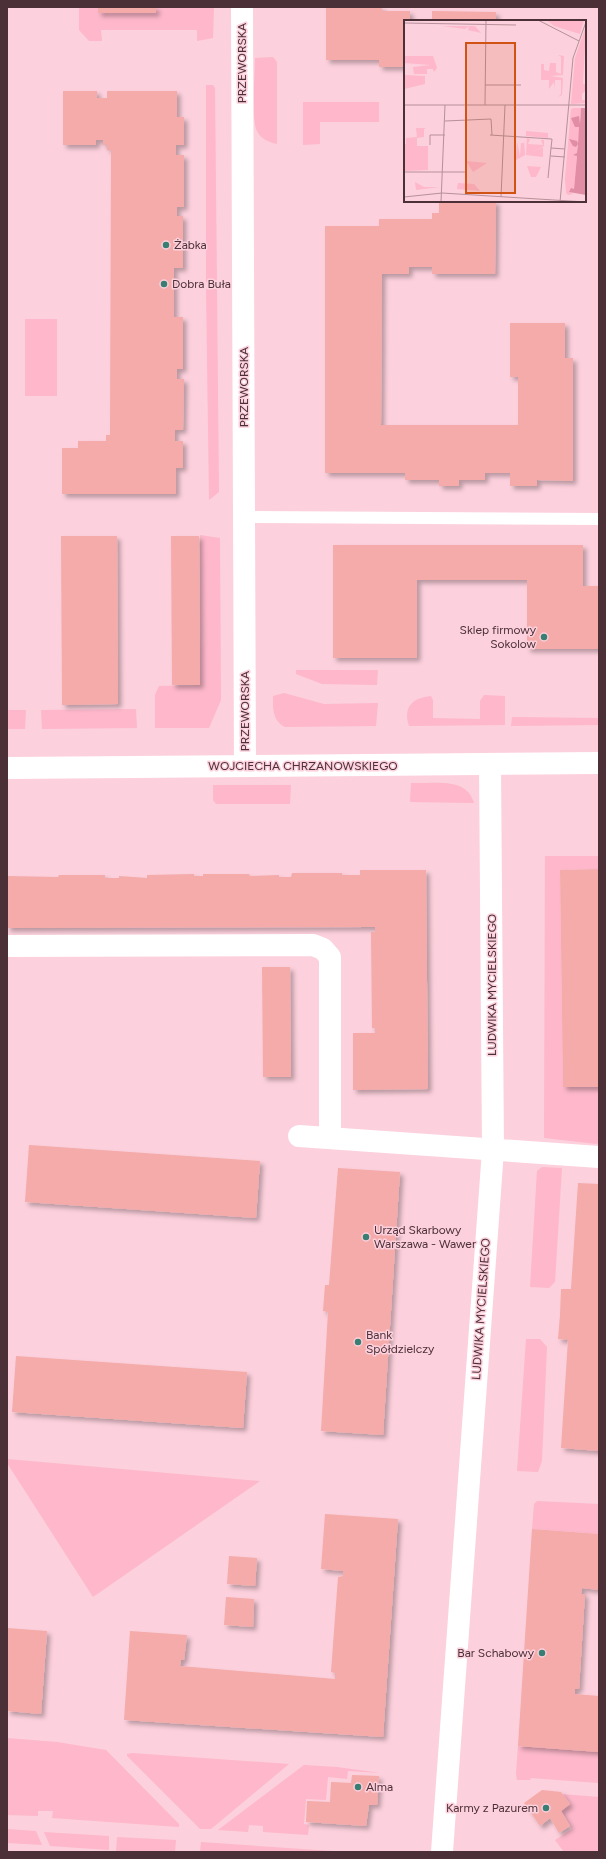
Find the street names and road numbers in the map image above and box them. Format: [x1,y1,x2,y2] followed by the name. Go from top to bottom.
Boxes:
[235,23,249,103] street label: PRZEWORSKA
[237,347,251,427] street label: PRZEWORSKA
[238,671,252,751] street label: PRZEWORSKA
[208,759,398,773] street label: WOJCIECHA CHRZANOWSKIEGO
[485,914,499,1056] street label: LUDWIKA MYCIELSKIEGO
[469,1238,493,1380] street label: LUDWIKA MYCIELSKIEGO

